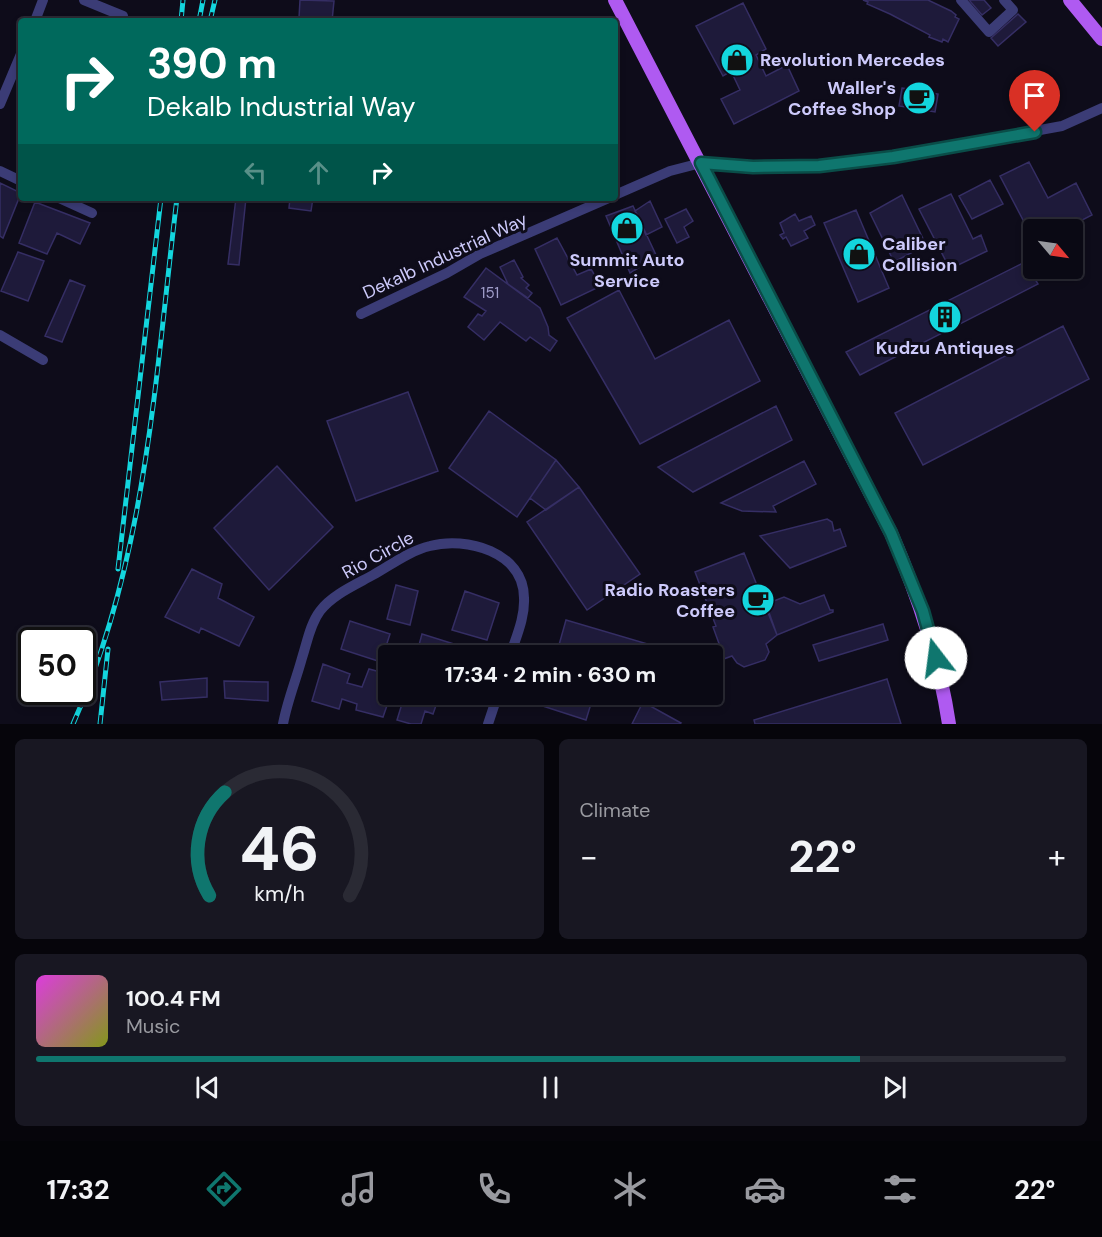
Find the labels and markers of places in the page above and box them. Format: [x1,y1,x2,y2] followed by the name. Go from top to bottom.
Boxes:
[719,42,755,78] shop icon: Revolution Mercedes
[760,48,945,72] place label: Revolution Mercedes
[1009,70,1060,132] pin
[788,76,896,121] place label: Waller's Coffee Shop
[901,80,937,116] cafe icon: Waller's Coffee Shop
[609,210,645,246] shop icon: Summit Auto Service
[882,232,957,277] place label: Caliber Collision
[841,236,877,272] shop icon: Caliber Collision
[569,248,685,293] place label: Summit Auto Service
[927,299,963,335] building icon: Kudzu Antiques
[876,336,1014,360] place label: Kudzu Antiques
[605,578,735,623] place label: Radio Roasters Coffee
[740,582,776,618] cafe icon: Radio Roasters Coffee

